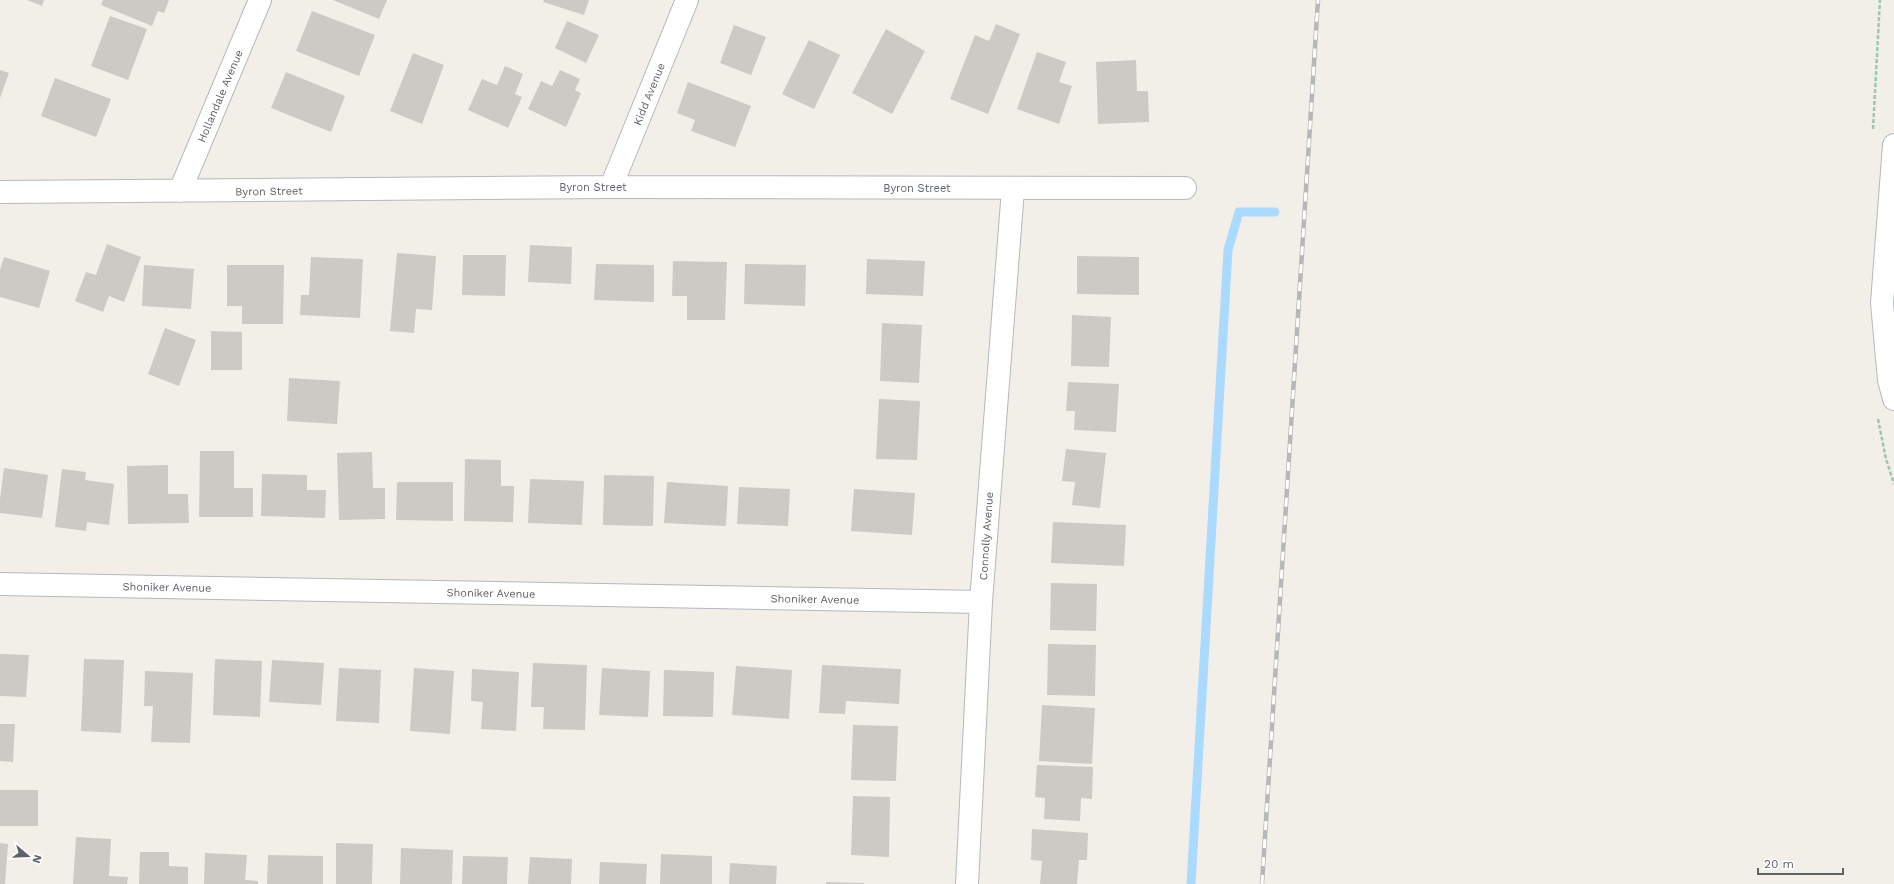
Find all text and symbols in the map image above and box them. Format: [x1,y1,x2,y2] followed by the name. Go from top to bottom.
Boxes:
[195,48,246,144] street label: Hollandale Avenue
[631,61,668,127] street label: Kidd Avenue
[559,181,627,194] street label: Byron Street
[883,182,951,195] street label: Byron Street
[235,184,303,199] street label: Byron Street
[977,491,996,581] street label: Connolly Avenue
[122,580,212,595] street label: Shoniker Avenue
[446,586,536,601] street label: Shoniker Avenue
[770,592,860,607] street label: Shoniker Avenue
[8,836,48,876] north arrow
[1758,850,1843,876] scale bar
[30,853,44,865] text: N
[1764,857,1794,871] text: 20 m

